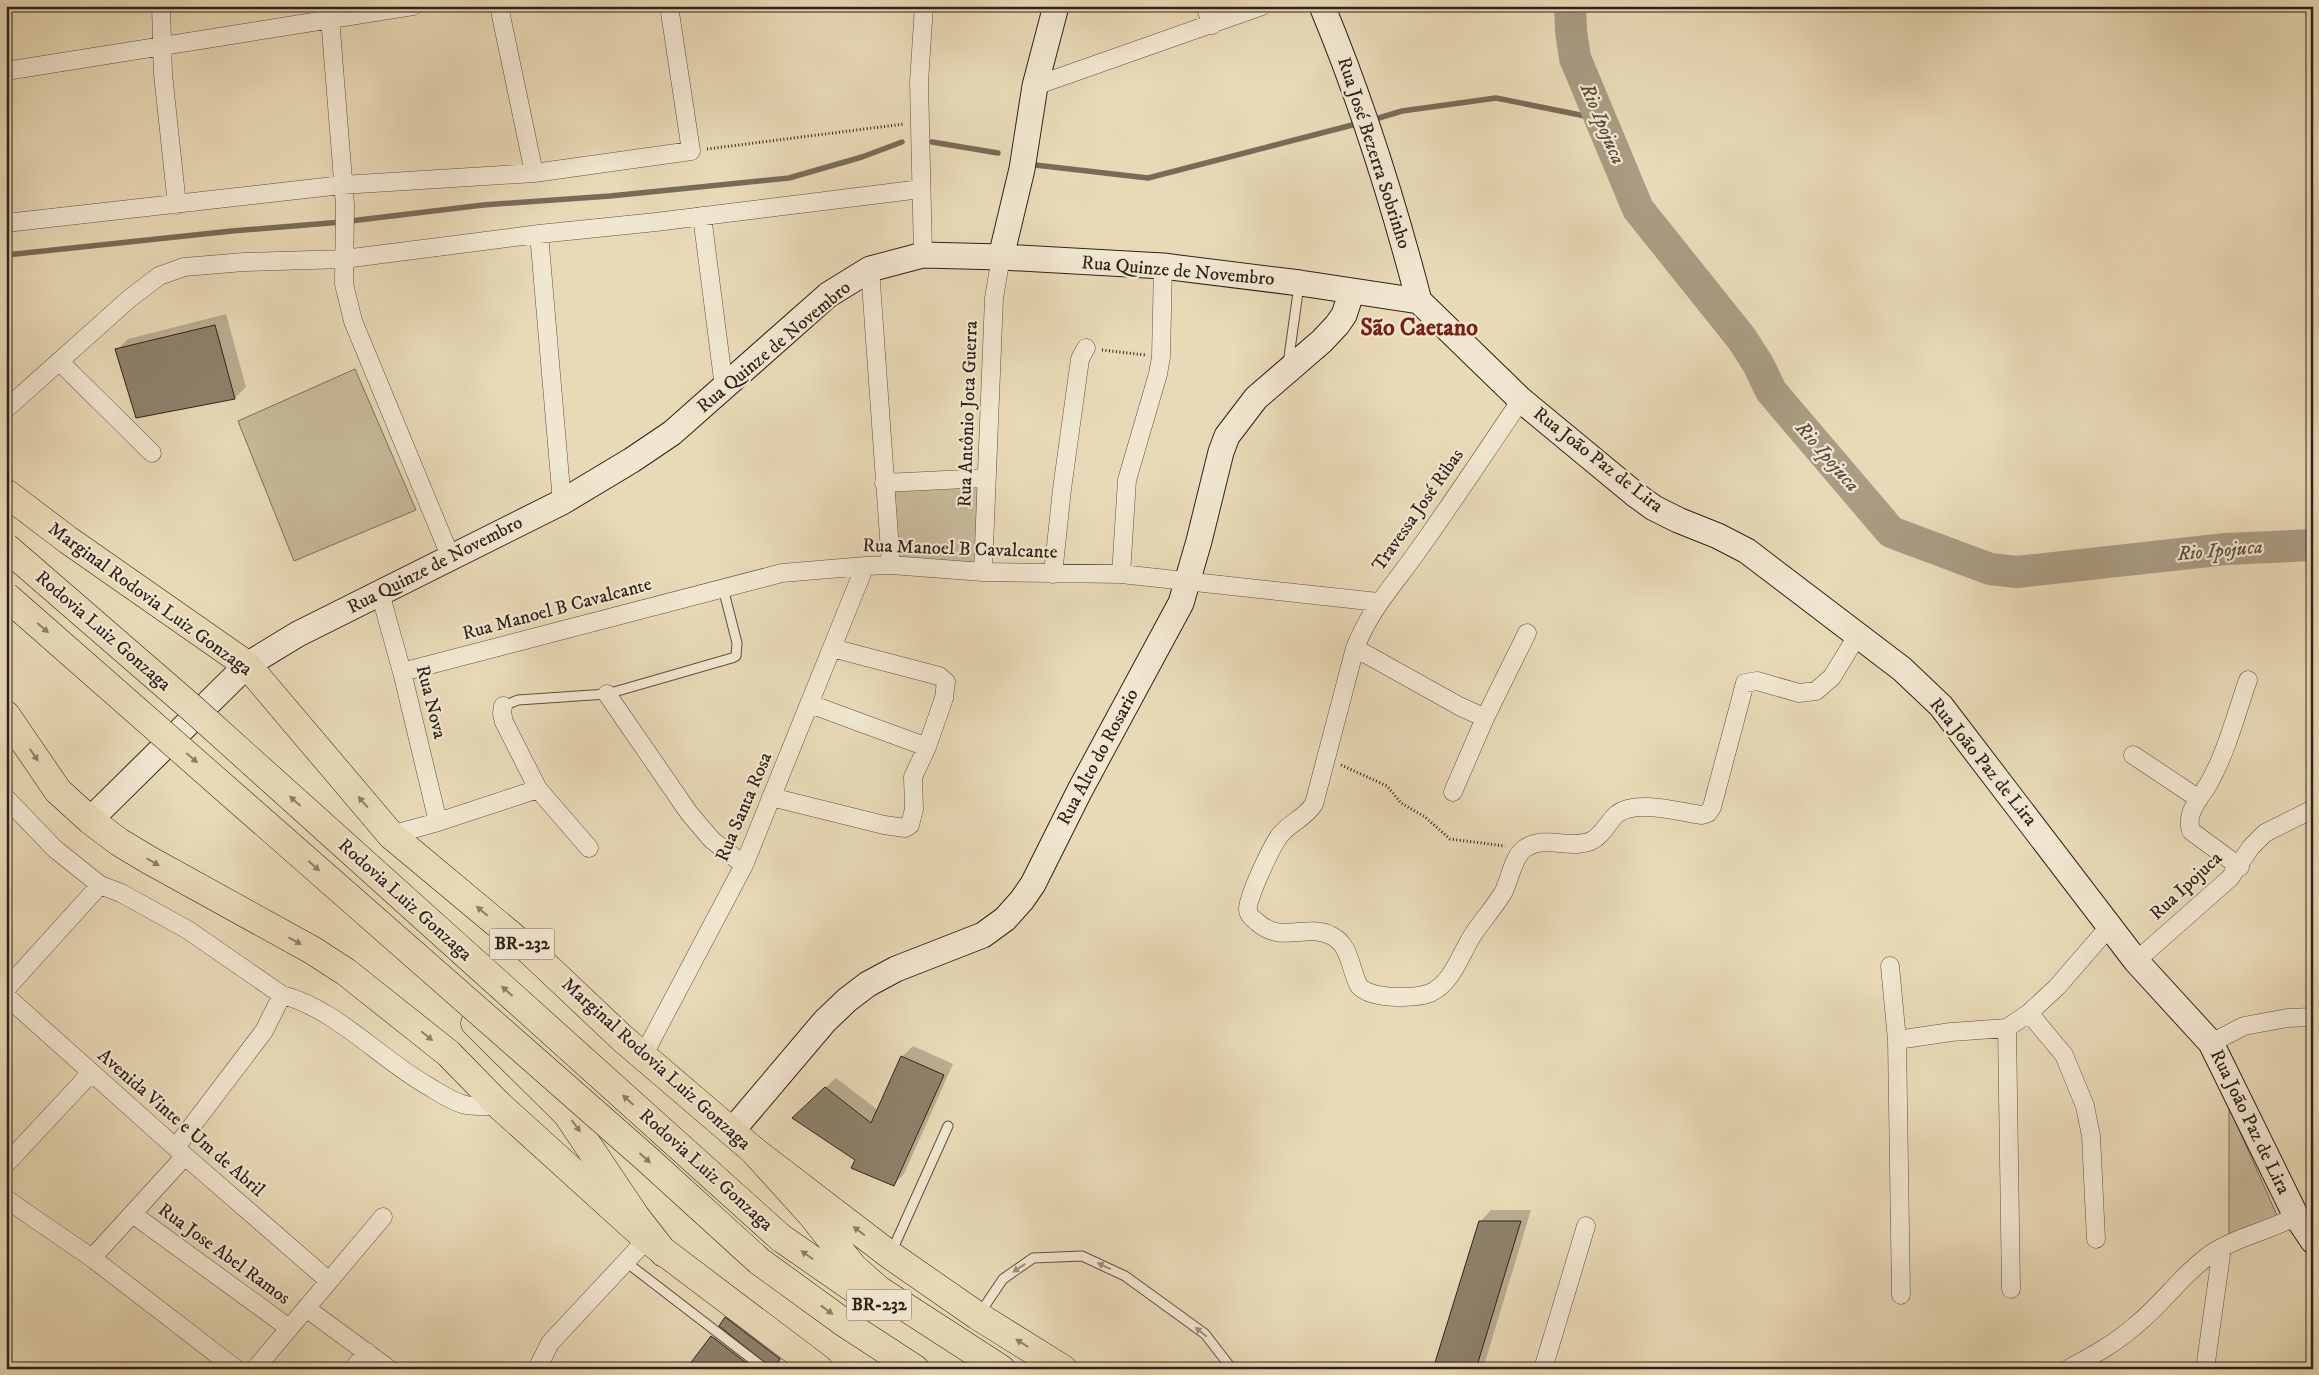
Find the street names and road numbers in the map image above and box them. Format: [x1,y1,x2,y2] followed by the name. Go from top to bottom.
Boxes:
[1332,54,1416,252] street label: Rua José Bezerra Sobrinho
[1081,251,1275,291] street label: Rua Quinze de Novembro
[692,276,856,418] street label: Rua Quinze de Novembro
[953,320,983,508] street label: Rua Antônio Jota Guerra
[1529,402,1667,518] street label: Rua João Paz de Lira
[1367,444,1469,576] street label: Travessa José Ribas
[344,511,526,619] street label: Rua Quinze de Novembro
[44,517,256,681] street label: Marginal Rodovia Luiz Gonzaga
[862,534,1058,564] street label: Rua Manoel B Cavalcante
[31,566,175,696] street label: Rodovia Luiz Gonzaga
[460,573,654,645] street label: Rua Manoel B Cavalcante
[411,663,451,741] street label: Rua Nova
[1052,685,1144,829] street label: Rua Alto do Rosario
[1924,693,2042,831] street label: Rua João Paz de Lira
[711,749,777,865] street label: Rua Santa Rosa
[333,834,477,966] street label: Rodovia Luiz Gonzaga
[2145,847,2227,925] street label: Rua Ipojuca
[490,929,554,960] road number: BR-232
[557,973,755,1155] street label: Marginal Rodovia Luiz Gonzaga
[93,1044,269,1202] street label: Avenida Vinte e Um de Abril
[2205,1046,2295,1198] street label: Rua João Paz de Lira
[634,1104,778,1236] street label: Rodovia Luiz Gonzaga
[153,1198,295,1310] street label: Rua Jose Abel Ramos
[846,1290,912,1320] road number: BR-232

